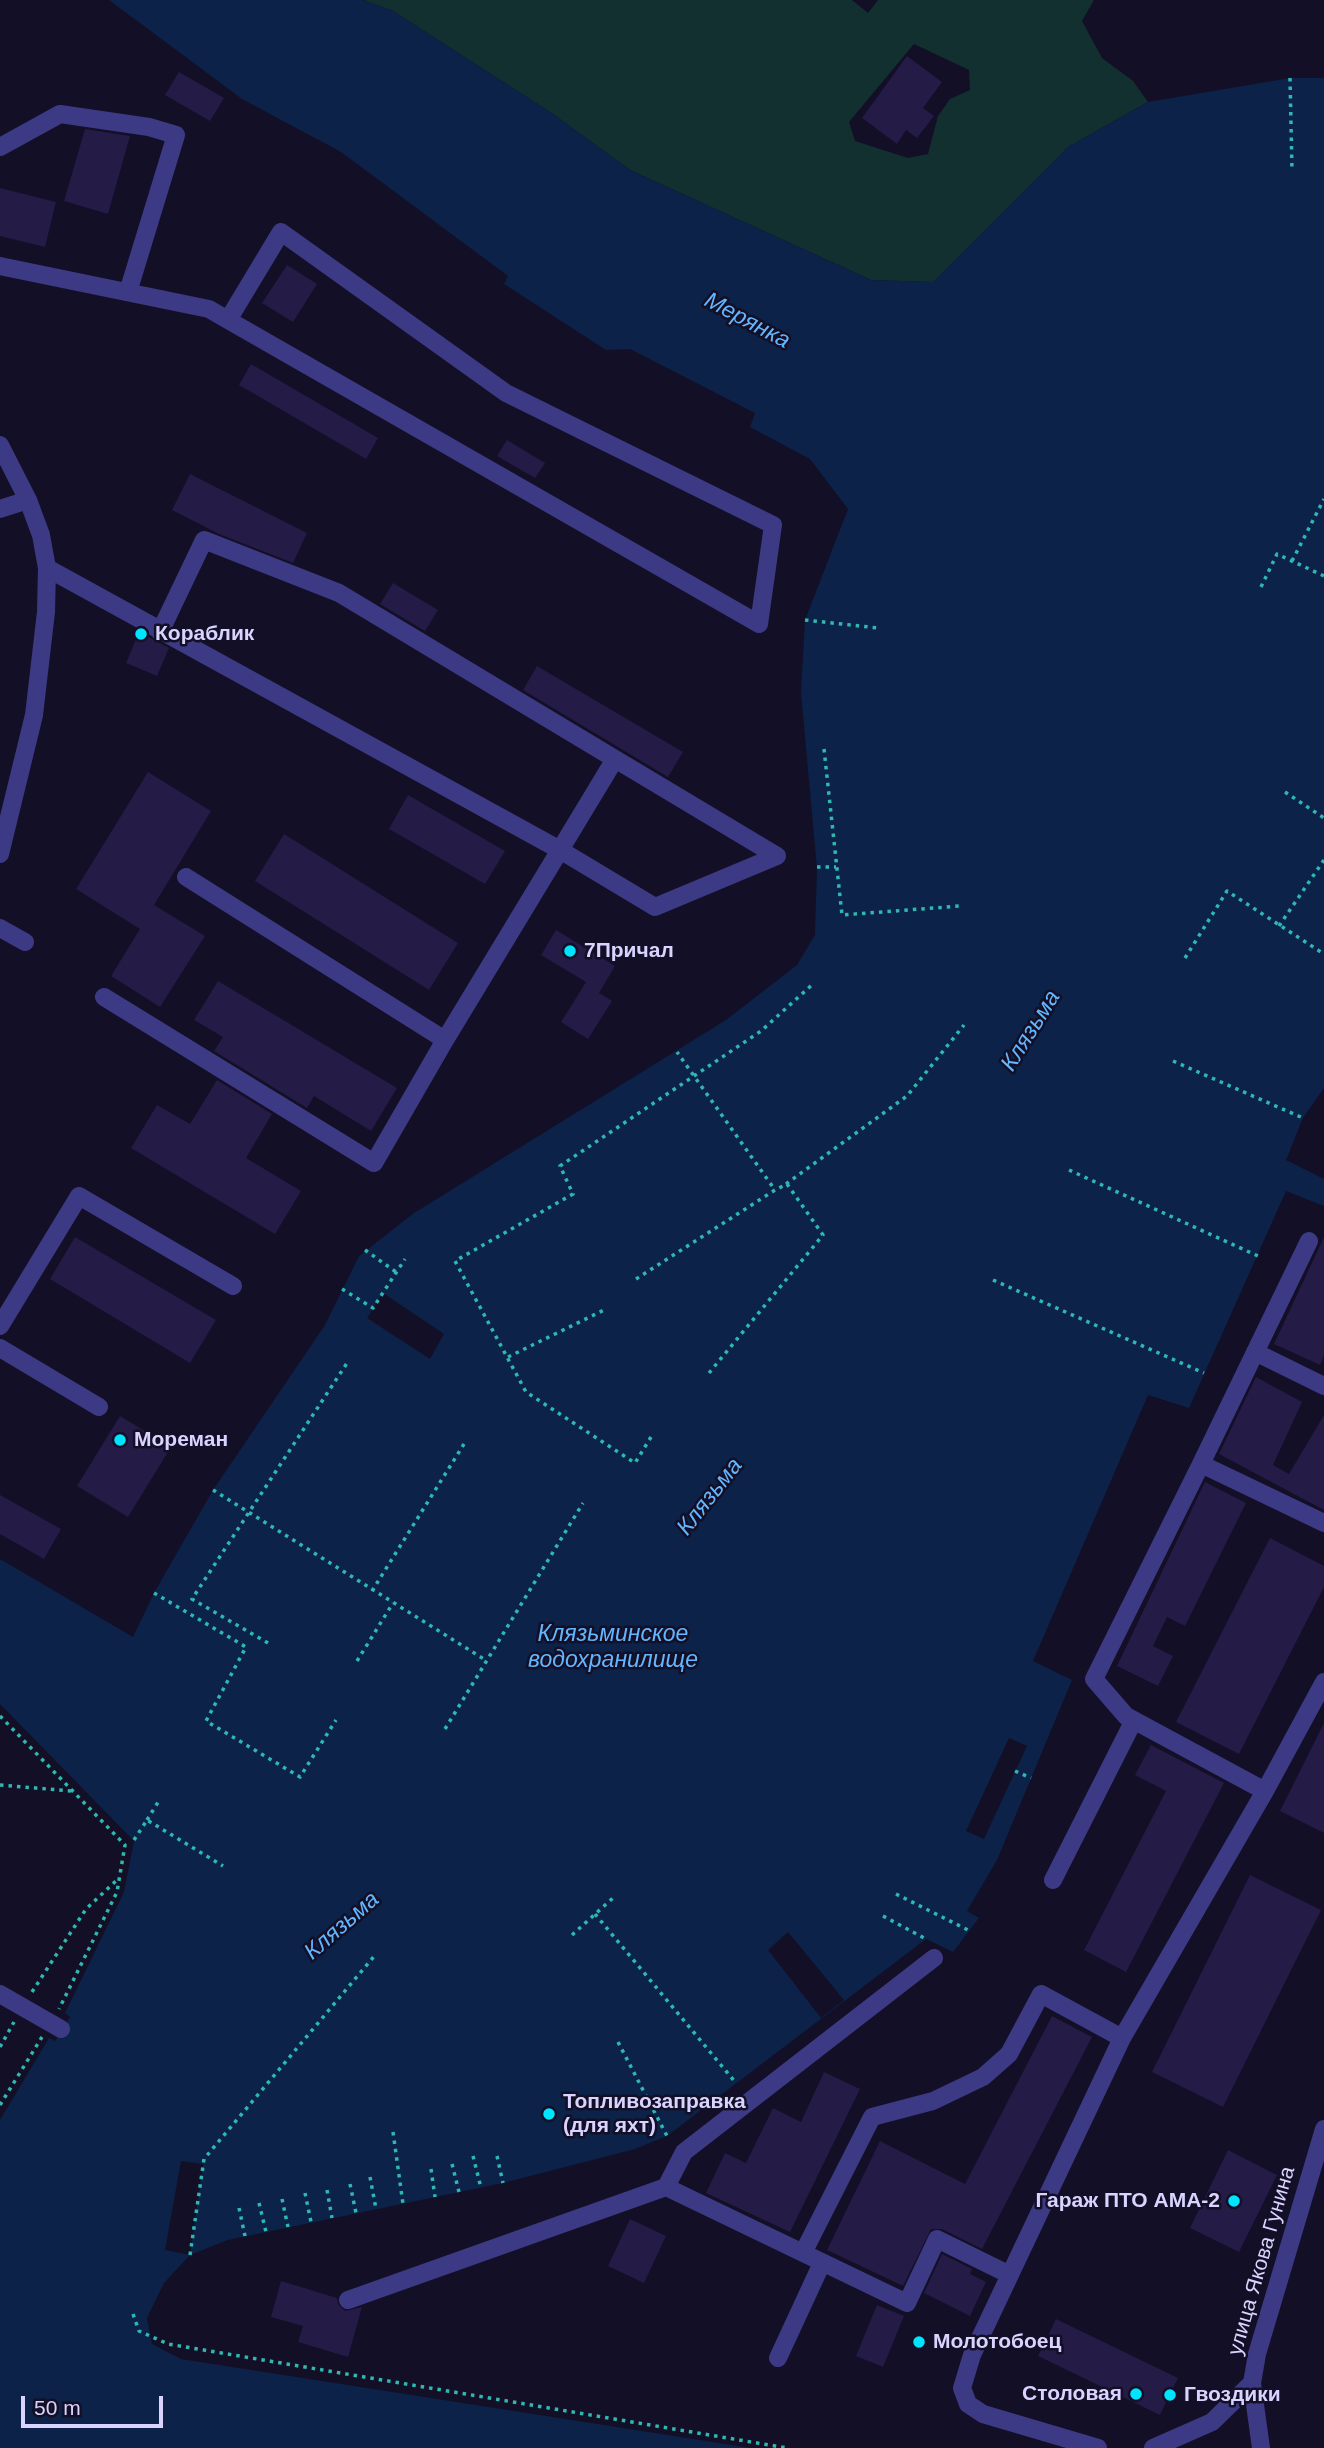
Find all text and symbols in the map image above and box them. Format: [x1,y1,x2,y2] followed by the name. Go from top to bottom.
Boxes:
[699,287,795,355] water label: Мерянка
[155,621,254,647] place label: Кораблик
[133,626,149,642] marker: Кораблик
[584,938,674,964] place label: 7Причал
[562,943,578,959] marker: 7Причал
[995,985,1067,1077] water label: Клязьма
[134,1427,228,1453] place label: Мореман
[112,1432,128,1448] marker: Мореман
[671,1453,749,1541] water label: Клязьма
[528,1621,698,1675] water label: Клязьминское водохранилище
[299,1886,385,1966] water label: Клязьма
[563,2089,746,2139] place label: Топливозаправка (для яхт)
[541,2106,557,2122] marker: Топливозаправка (для яхт)
[1223,2164,1301,2358] street label: улица Якова Гунина
[1035,2188,1220,2214] place label: Гараж ПТО АМА-2
[1226,2193,1242,2209] marker: Гараж ПТО АМА-2
[933,2329,1061,2355] place label: Молотобоец
[911,2334,927,2350] marker: Молотобоец
[1022,2381,1122,2407] place label: Столовая
[24,2382,166,2426] scale bar
[1184,2382,1281,2408] place label: Гвоздики
[1128,2386,1144,2402] marker: Столовая
[1162,2387,1178,2403] marker: Гвоздики
[34,2396,81,2419] text: 50 m

